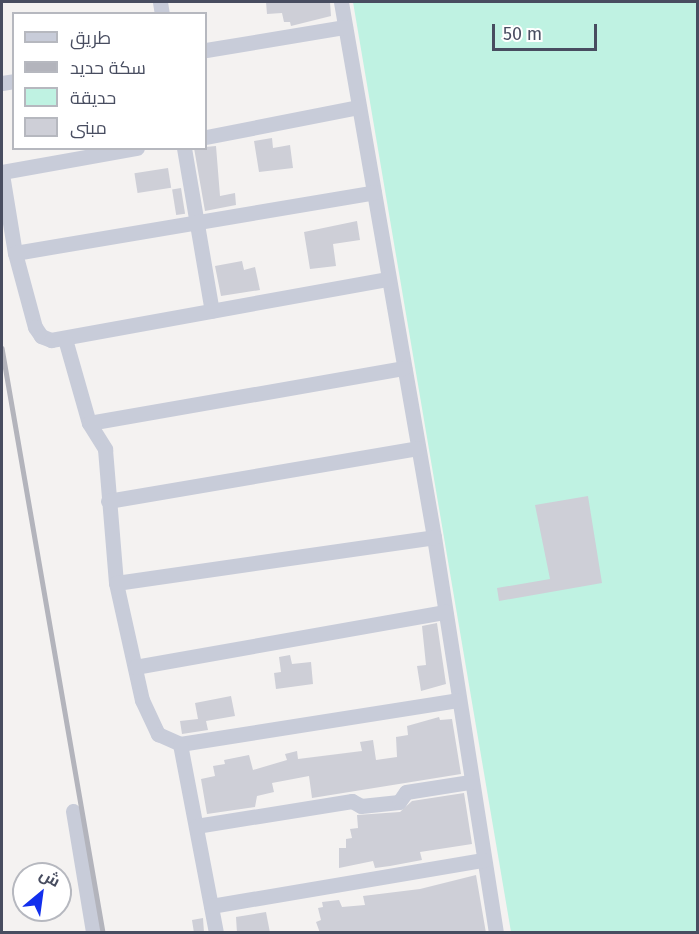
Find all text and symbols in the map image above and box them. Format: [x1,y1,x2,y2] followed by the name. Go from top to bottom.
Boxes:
[12,12,207,150] legend
[495,12,600,50] scale bar
[503,23,542,45] text: 50 m
[70,27,111,49] text: طريق
[70,57,146,79] text: سكة حديد
[70,87,116,109] text: حديقة
[70,117,107,139] text: مبنى
[12,862,72,922] north arrow
[36,864,64,891] text: ش

